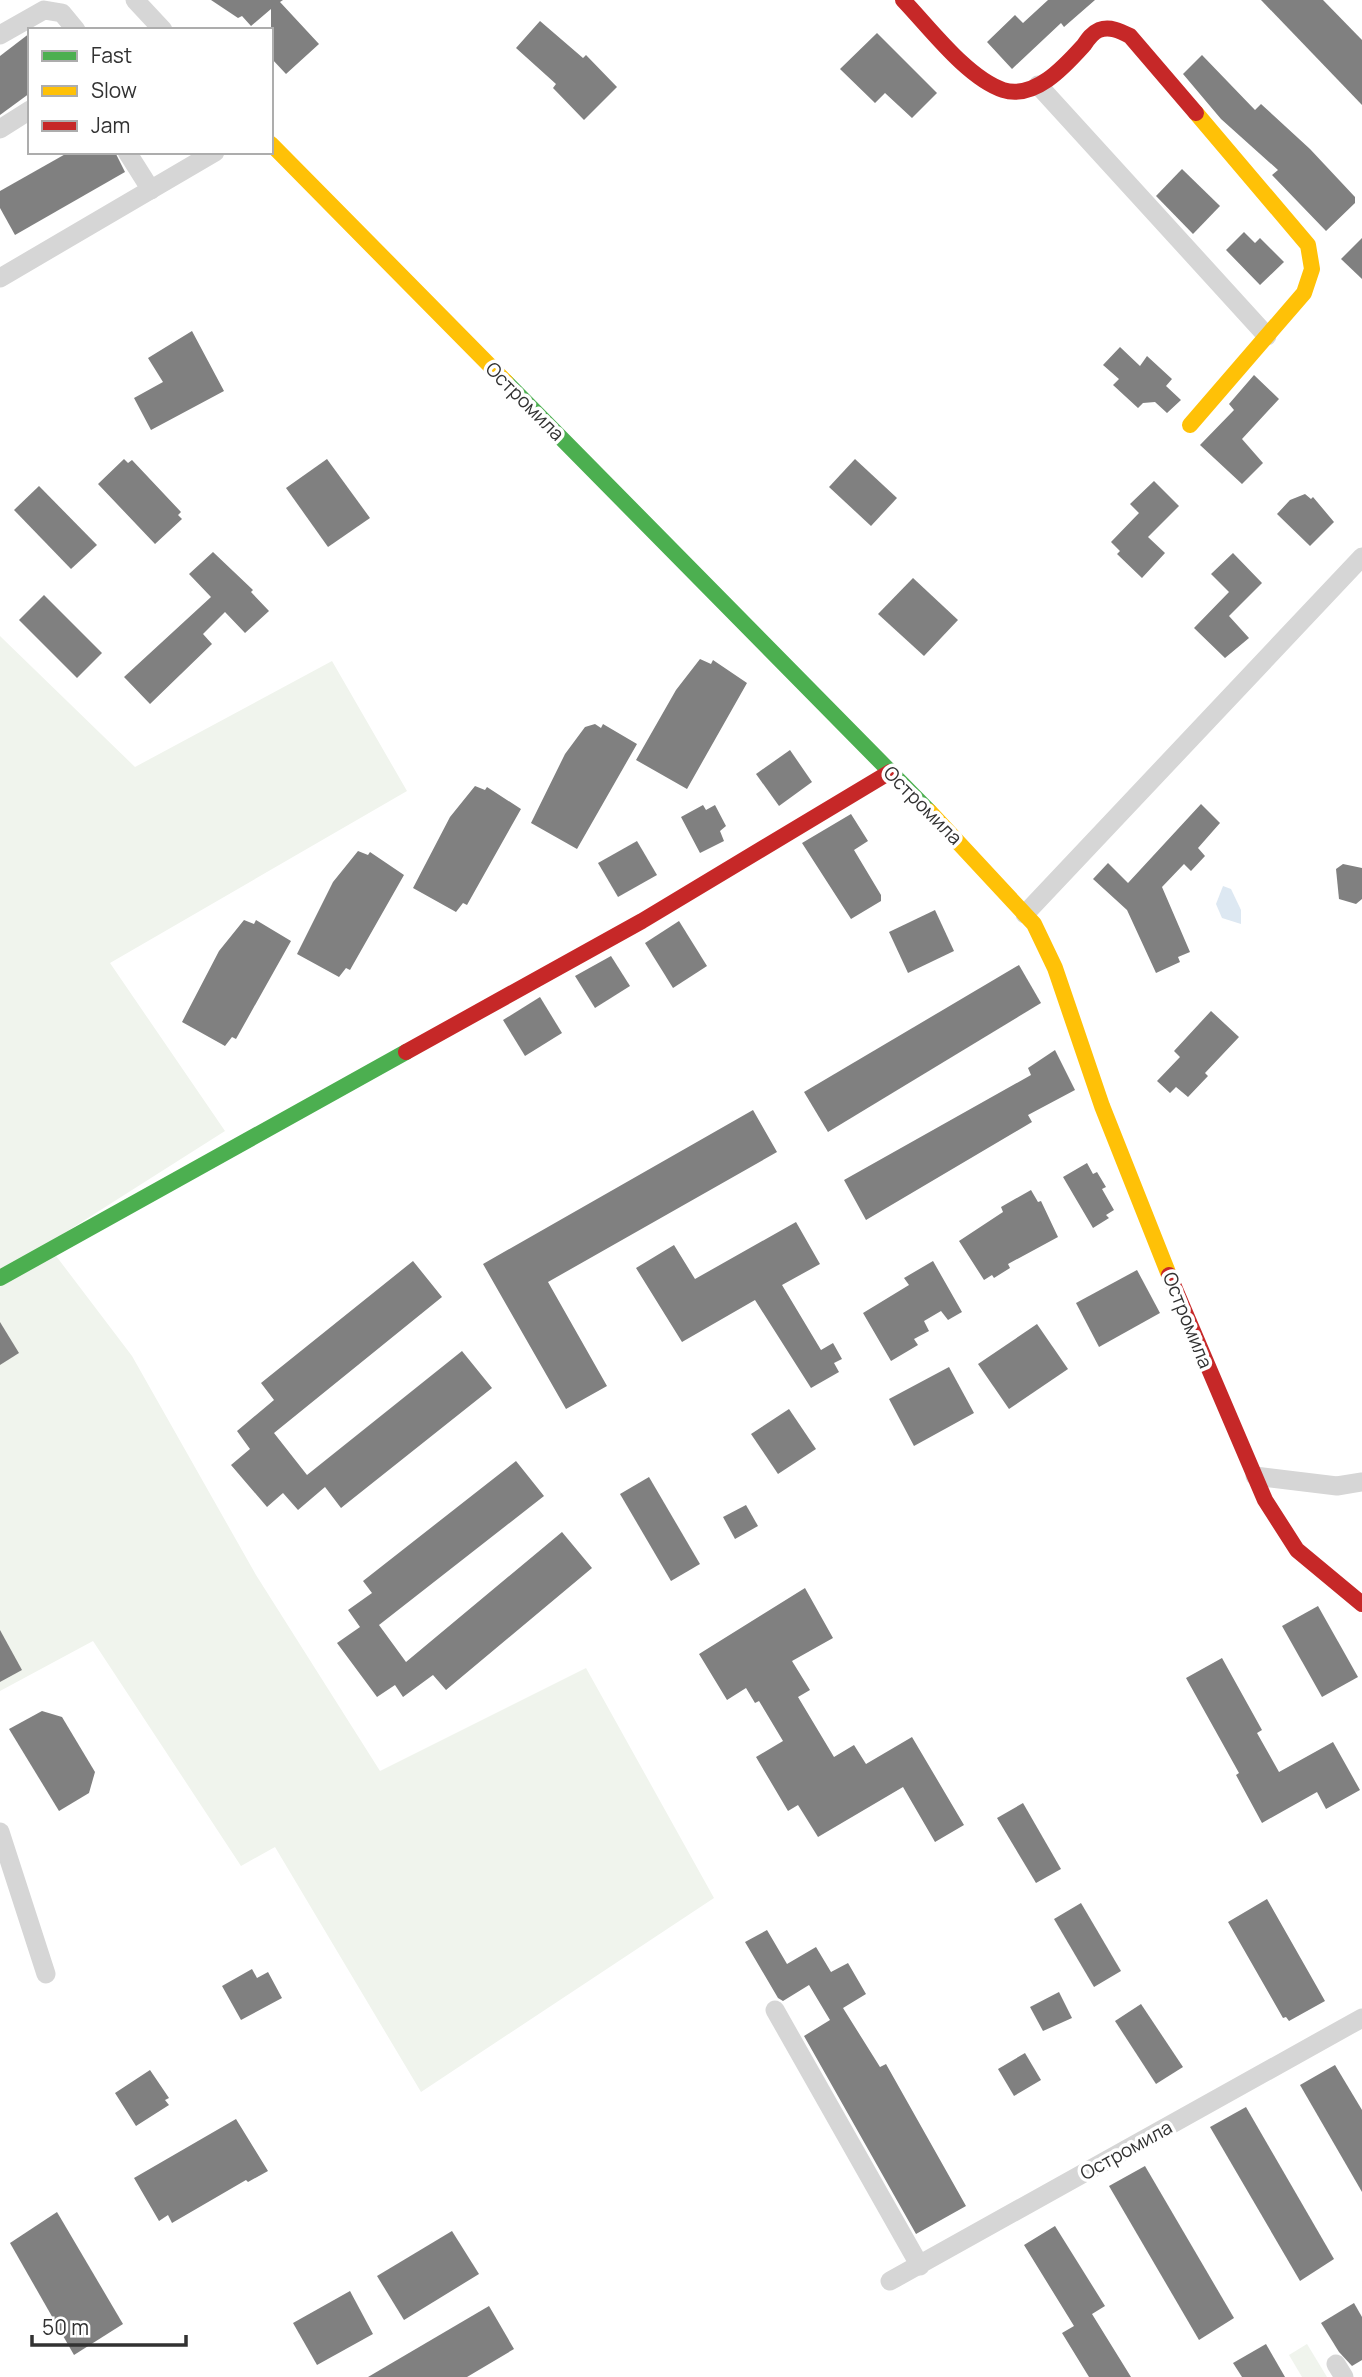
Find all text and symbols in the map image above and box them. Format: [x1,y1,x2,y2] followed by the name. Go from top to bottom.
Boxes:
[28,28,273,154] legend
[91,41,132,69] text: Fast
[91,76,137,104] text: Slow
[91,111,130,139] text: Jam
[480,356,570,446] street label: Остромила
[878,760,968,850] street label: Остромила
[1157,1268,1219,1372] street label: Остромила
[1075,2114,1177,2186] street label: Остромила
[32,2304,186,2348] scale bar
[42,2313,89,2341] text: 50 m

